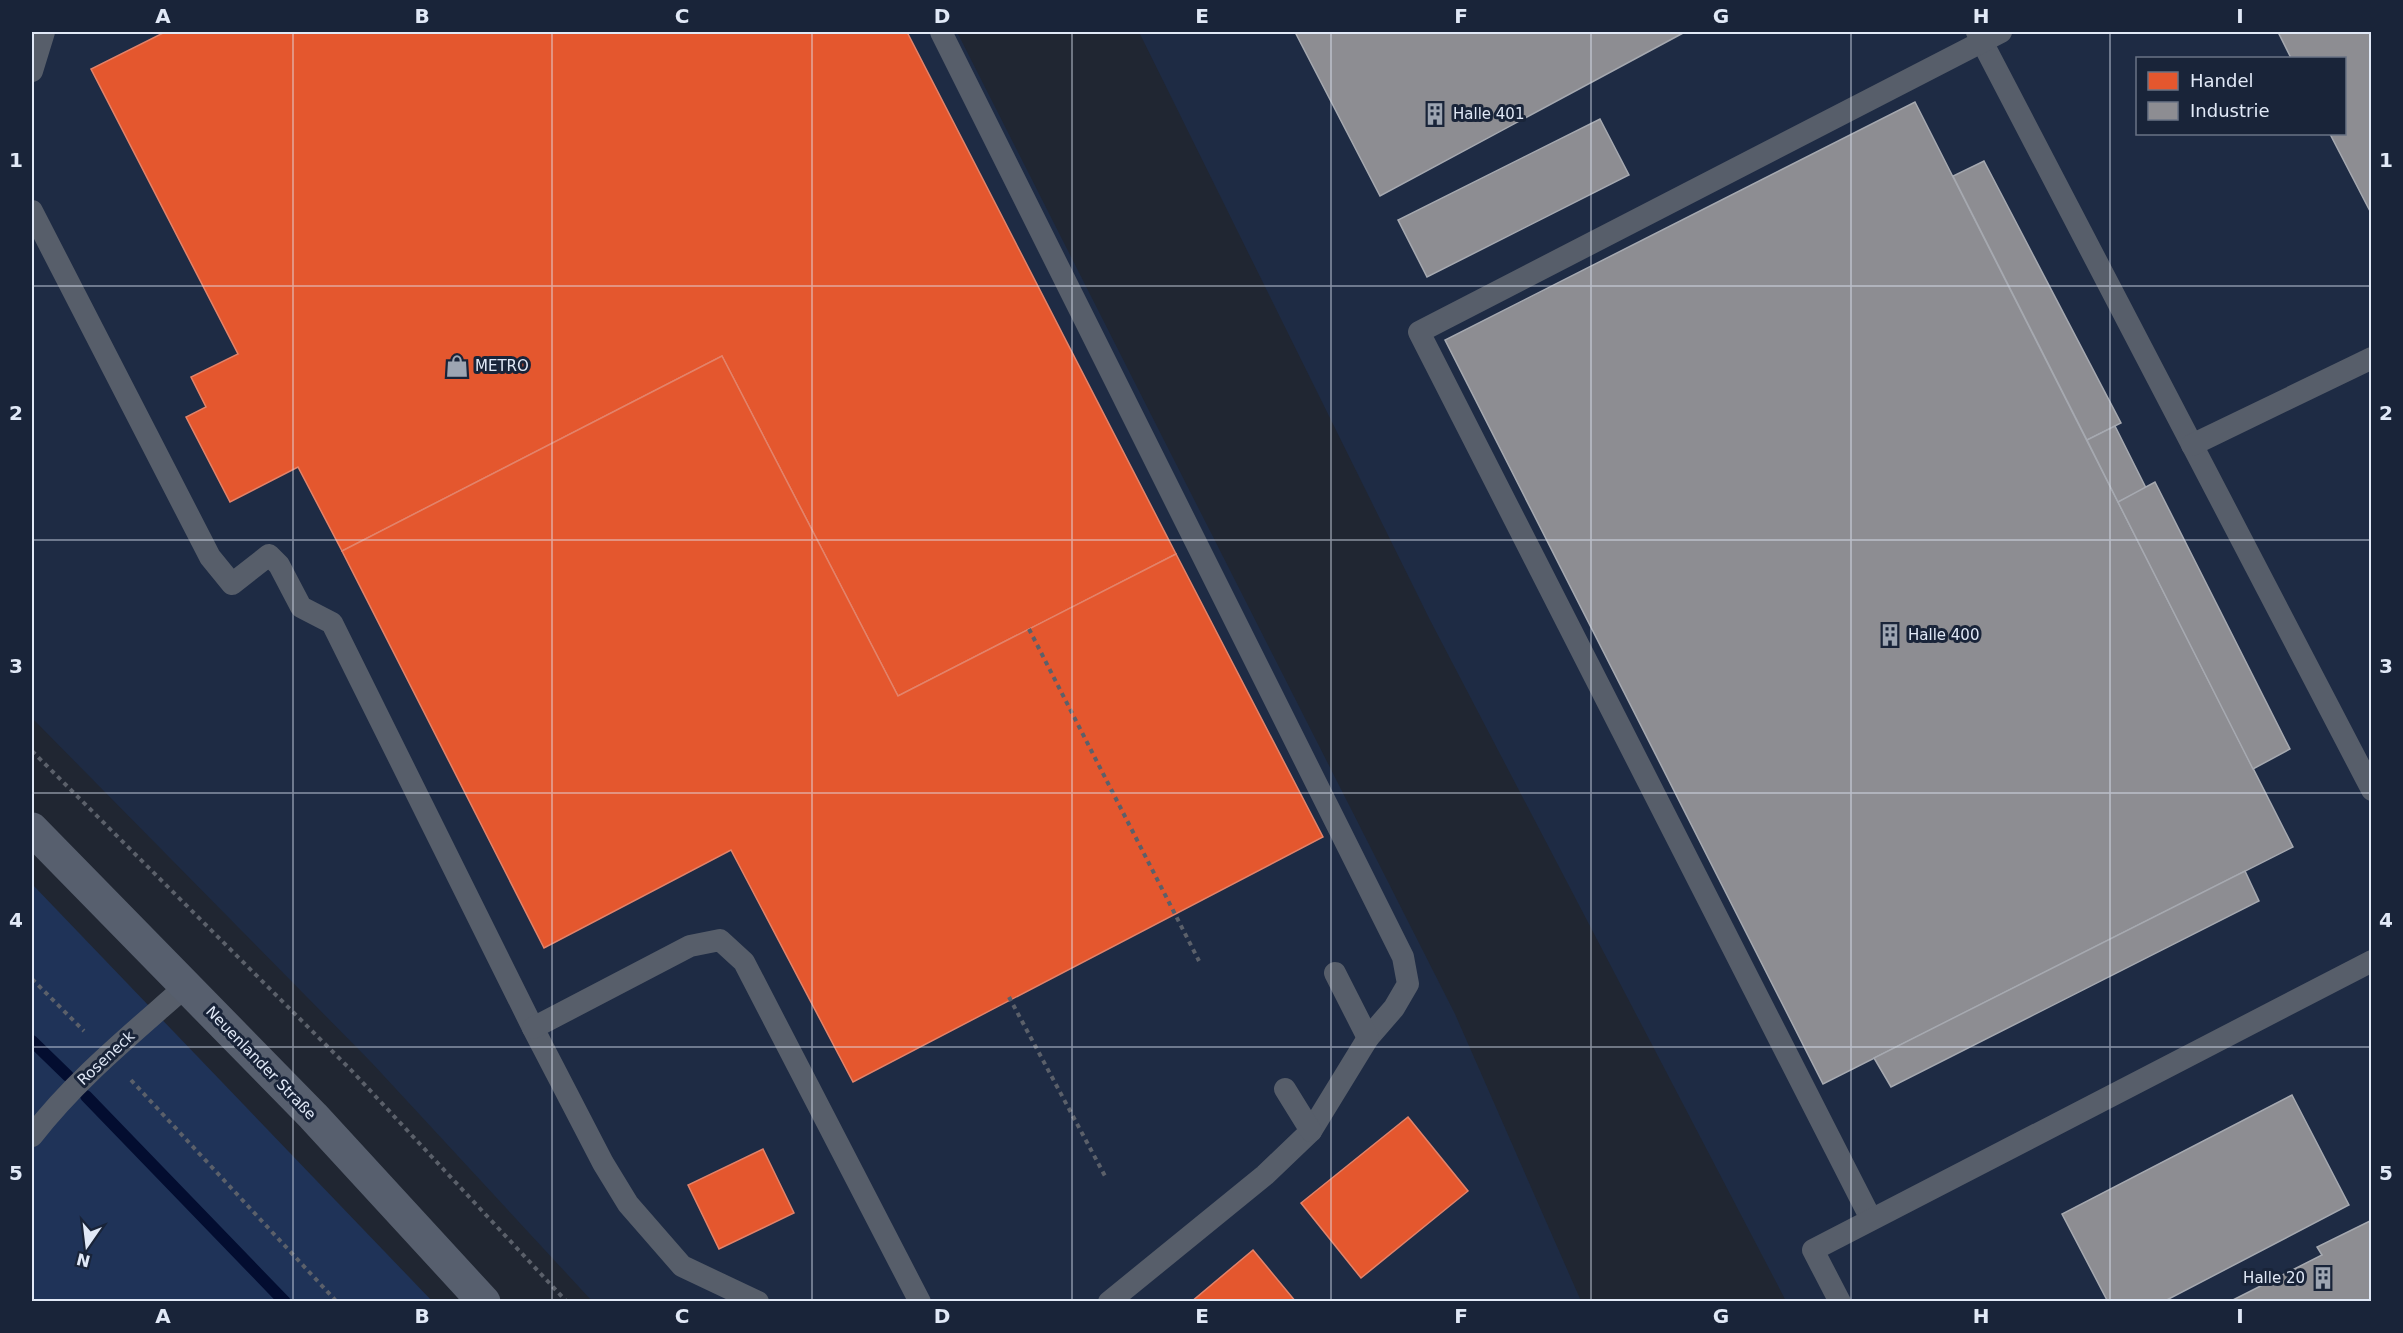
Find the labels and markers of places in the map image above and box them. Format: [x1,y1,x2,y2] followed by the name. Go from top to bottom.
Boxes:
[1422,101,1448,127] building icon: Halle 401
[1453,105,1524,123] place label: Halle 401
[444,353,470,379] shop icon: METRO
[475,357,529,375] place label: METRO
[1877,622,1903,648] building icon: Halle 400
[1908,626,1979,644] place label: Halle 400
[2310,1265,2336,1291] building icon: Halle 20
[2243,1269,2305,1287] place label: Halle 20

